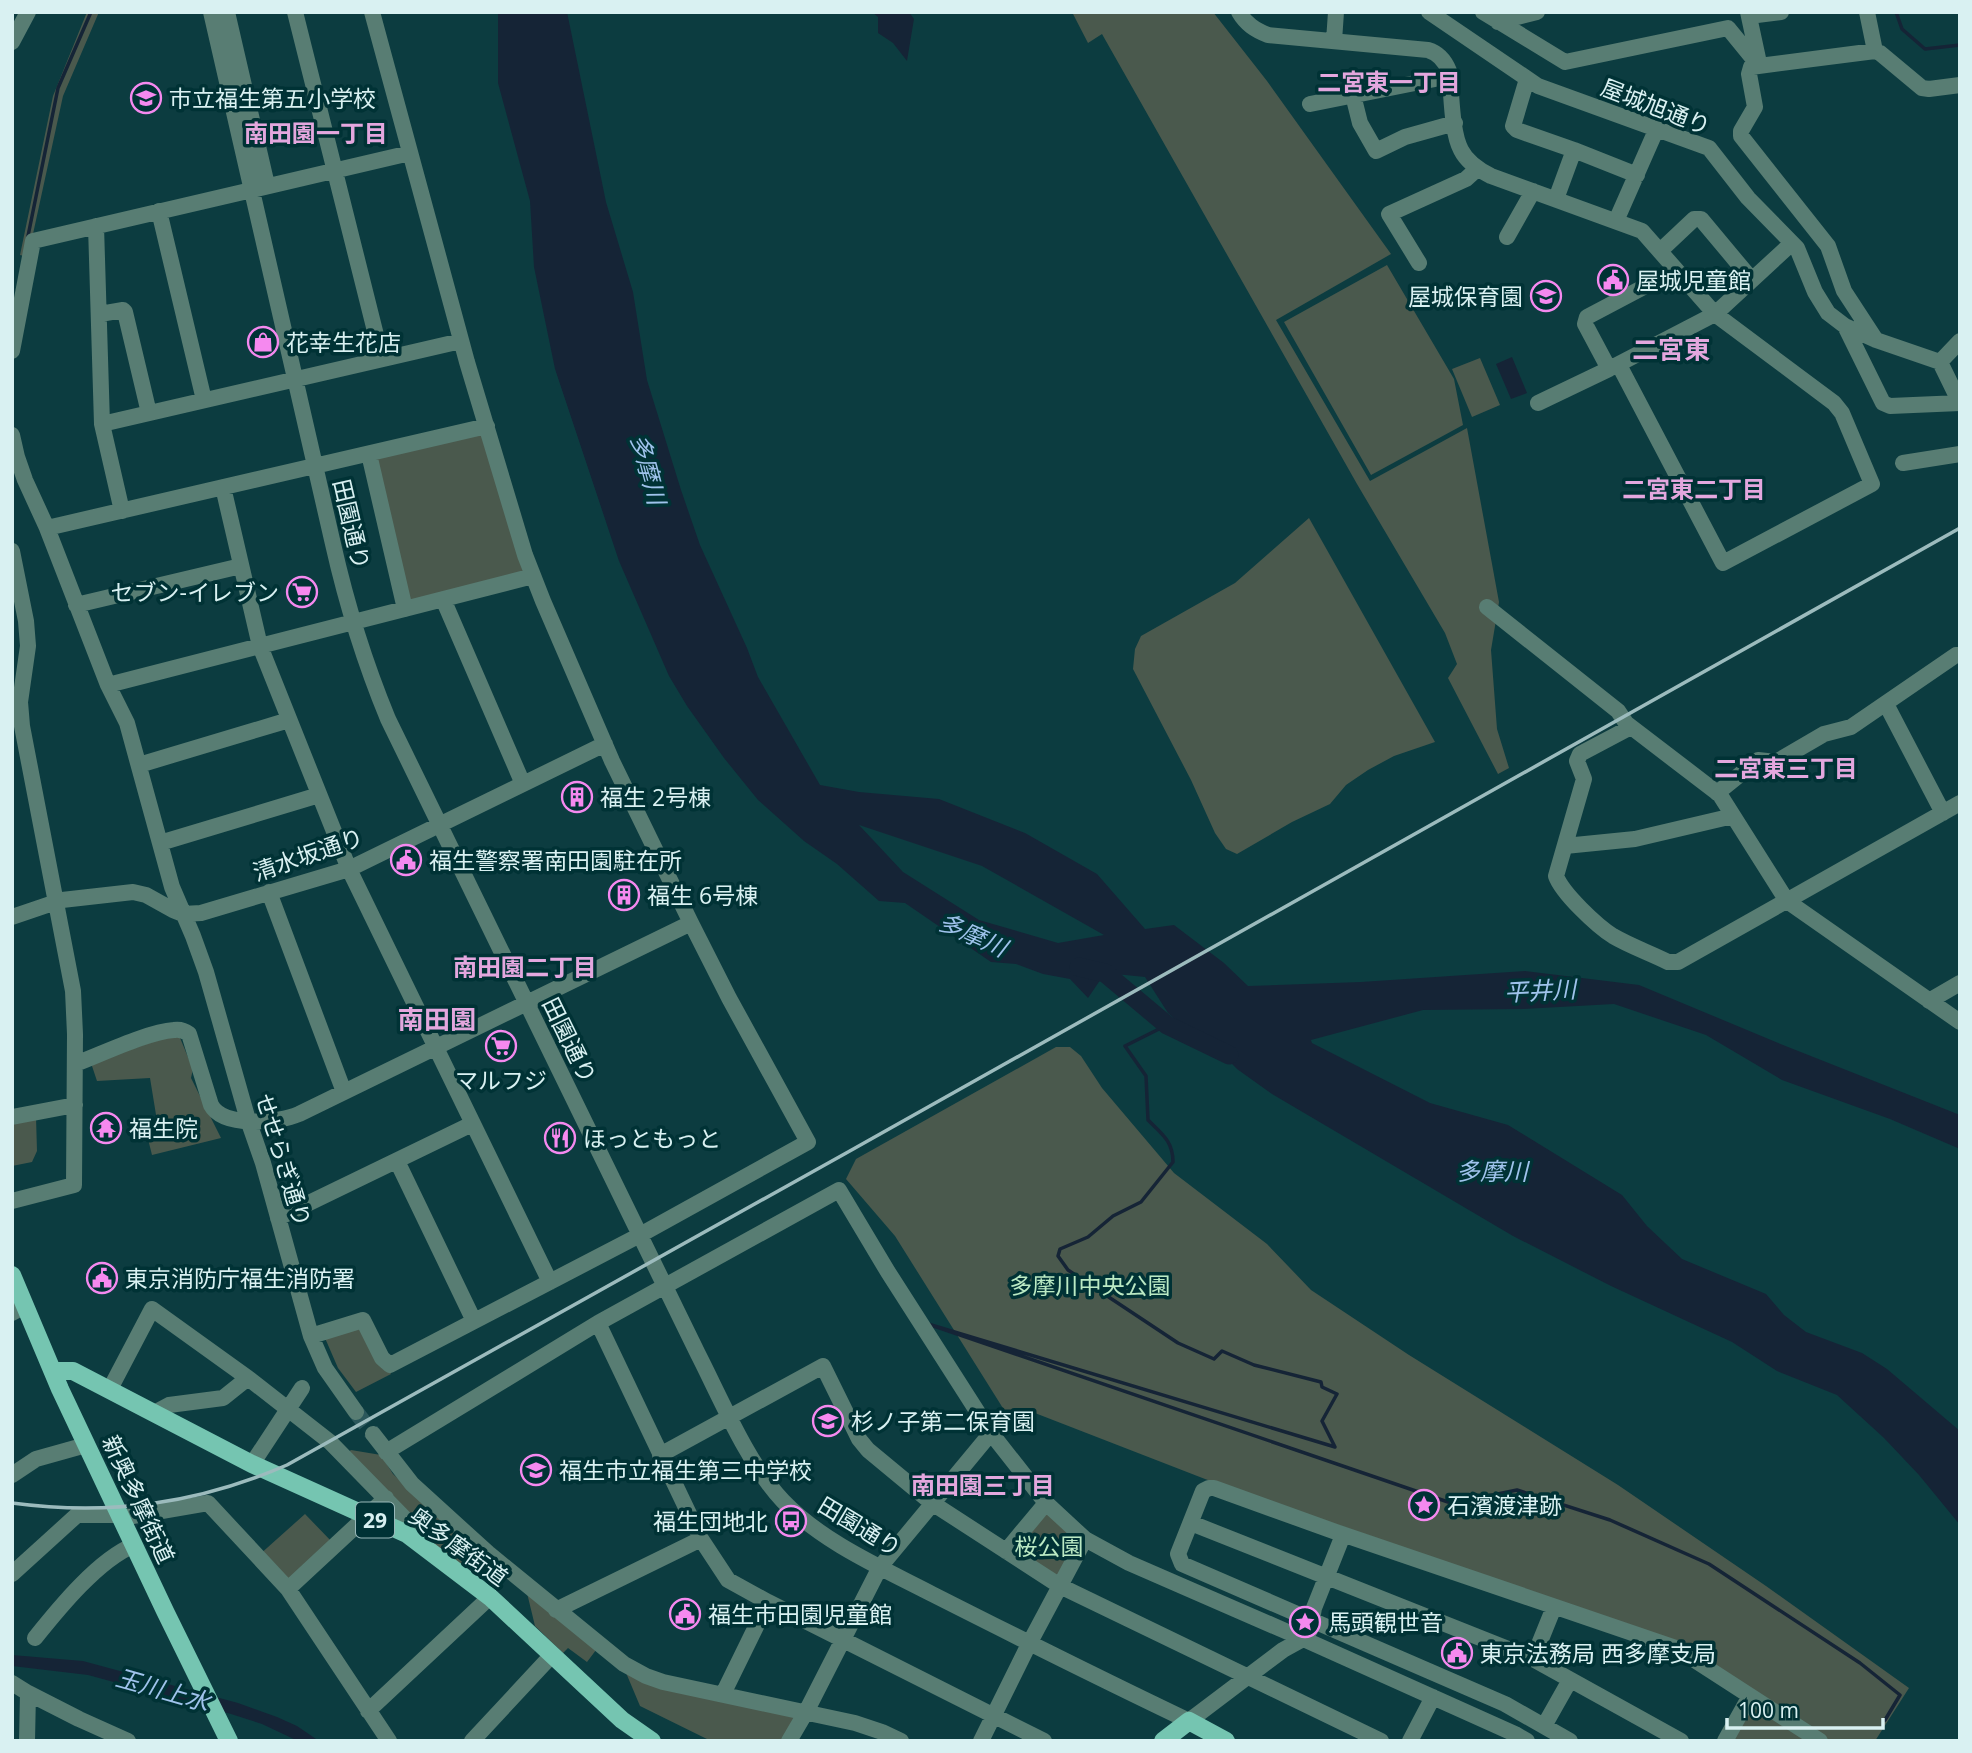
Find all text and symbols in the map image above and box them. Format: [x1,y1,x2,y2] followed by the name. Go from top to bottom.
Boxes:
[1317,65,1461,98] district label: 二宮東一丁目
[1597,70,1715,142] street label: 屋城旭通り
[129,81,163,115] school or university icon: 市立福生第五小学校
[169,82,376,114] place label: 市立福生第五小学校
[244,116,388,149] district label: 南田園一丁目
[1596,263,1630,297] public building icon: 屋城児童館
[1636,264,1751,296] place label: 屋城児童館
[1529,279,1563,313] school or university icon: 屋城保育園
[1408,280,1523,312] place label: 屋城保育園
[246,325,280,359] shop icon: 花幸生花店
[286,326,401,358] place label: 花幸生花店
[1632,331,1710,367] district label: 二宮東
[624,430,675,511] water label: 多摩川
[1622,472,1766,505] district label: 二宮東二丁目
[326,476,378,572] street label: 田園通り
[285,575,319,609] supermarket icon: セブン-イレブン
[111,576,279,608] place label: セブン-イレブン
[1714,751,1858,784] district label: 二宮東三丁目
[560,780,594,814] building icon: 福生 2号棟
[600,781,711,813] place label: 福生 2号棟
[248,820,368,888] street label: 清水坂通り
[389,843,423,877] public building icon: 福生警察署南田園駐在所
[429,844,682,876] place label: 福生警察署南田園駐在所
[607,878,641,912] building icon: 福生 6号棟
[647,879,758,911] place label: 福生 6号棟
[933,904,1015,965] water label: 多摩川
[453,950,597,983] district label: 南田園二丁目
[1503,971,1580,1008] water label: 平井川
[535,992,605,1088] street label: 田園通り
[398,1001,476,1037] district label: 南田園
[484,1029,518,1063] supermarket icon: マルフジ
[455,1064,547,1096] place label: マルフジ
[249,1089,319,1231] street label: せせらぎ通り
[89,1111,123,1145] temple icon: 福生院
[129,1112,198,1144] place label: 福生院
[543,1121,577,1155] restaurant icon: ほっともっと
[583,1122,721,1154] place label: ほっともっと
[1456,1154,1531,1187] water label: 多摩川
[85,1261,119,1295] public building icon: 東京消防庁福生消防署
[125,1262,355,1294] place label: 東京消防庁福生消防署
[1010,1269,1171,1301] park label: 多摩川中央公園
[811,1404,845,1438] school or university icon: 杉ノ子第二保育園
[851,1405,1035,1437] place label: 杉ノ子第二保育園
[95,1430,183,1568] street label: 新奥多摩街道
[519,1453,553,1487] school or university icon: 福生市立福生第三中学校
[559,1454,812,1486] place label: 福生市立福生第三中学校
[911,1468,1055,1501] district label: 南田園三丁目
[1407,1488,1441,1522] place icon: 石濱渡津跡
[812,1489,908,1563] street label: 田園通り
[1447,1489,1562,1521] place label: 石濱渡津跡
[403,1499,515,1593] street label: 奥多摩街道
[356,1502,394,1538] road number: 29
[774,1504,808,1538] bus stop icon: 福生団地北
[653,1505,768,1537] place label: 福生団地北
[1015,1530,1084,1562] park label: 桜公園
[668,1597,702,1631] public building icon: 福生市田園児童館
[708,1598,892,1630] place label: 福生市田園児童館
[1288,1605,1322,1639] place icon: 馬頭観世音
[1328,1606,1443,1638] place label: 馬頭観世音
[1440,1636,1474,1670] public building icon: 東京法務局 西多摩支局
[1480,1637,1716,1669] place label: 東京法務局 西多摩支局
[112,1660,217,1719] water label: 玉川上水
[1727,1686,1883,1730] scale bar
[1738,1696,1799,1724] text: 100 m

